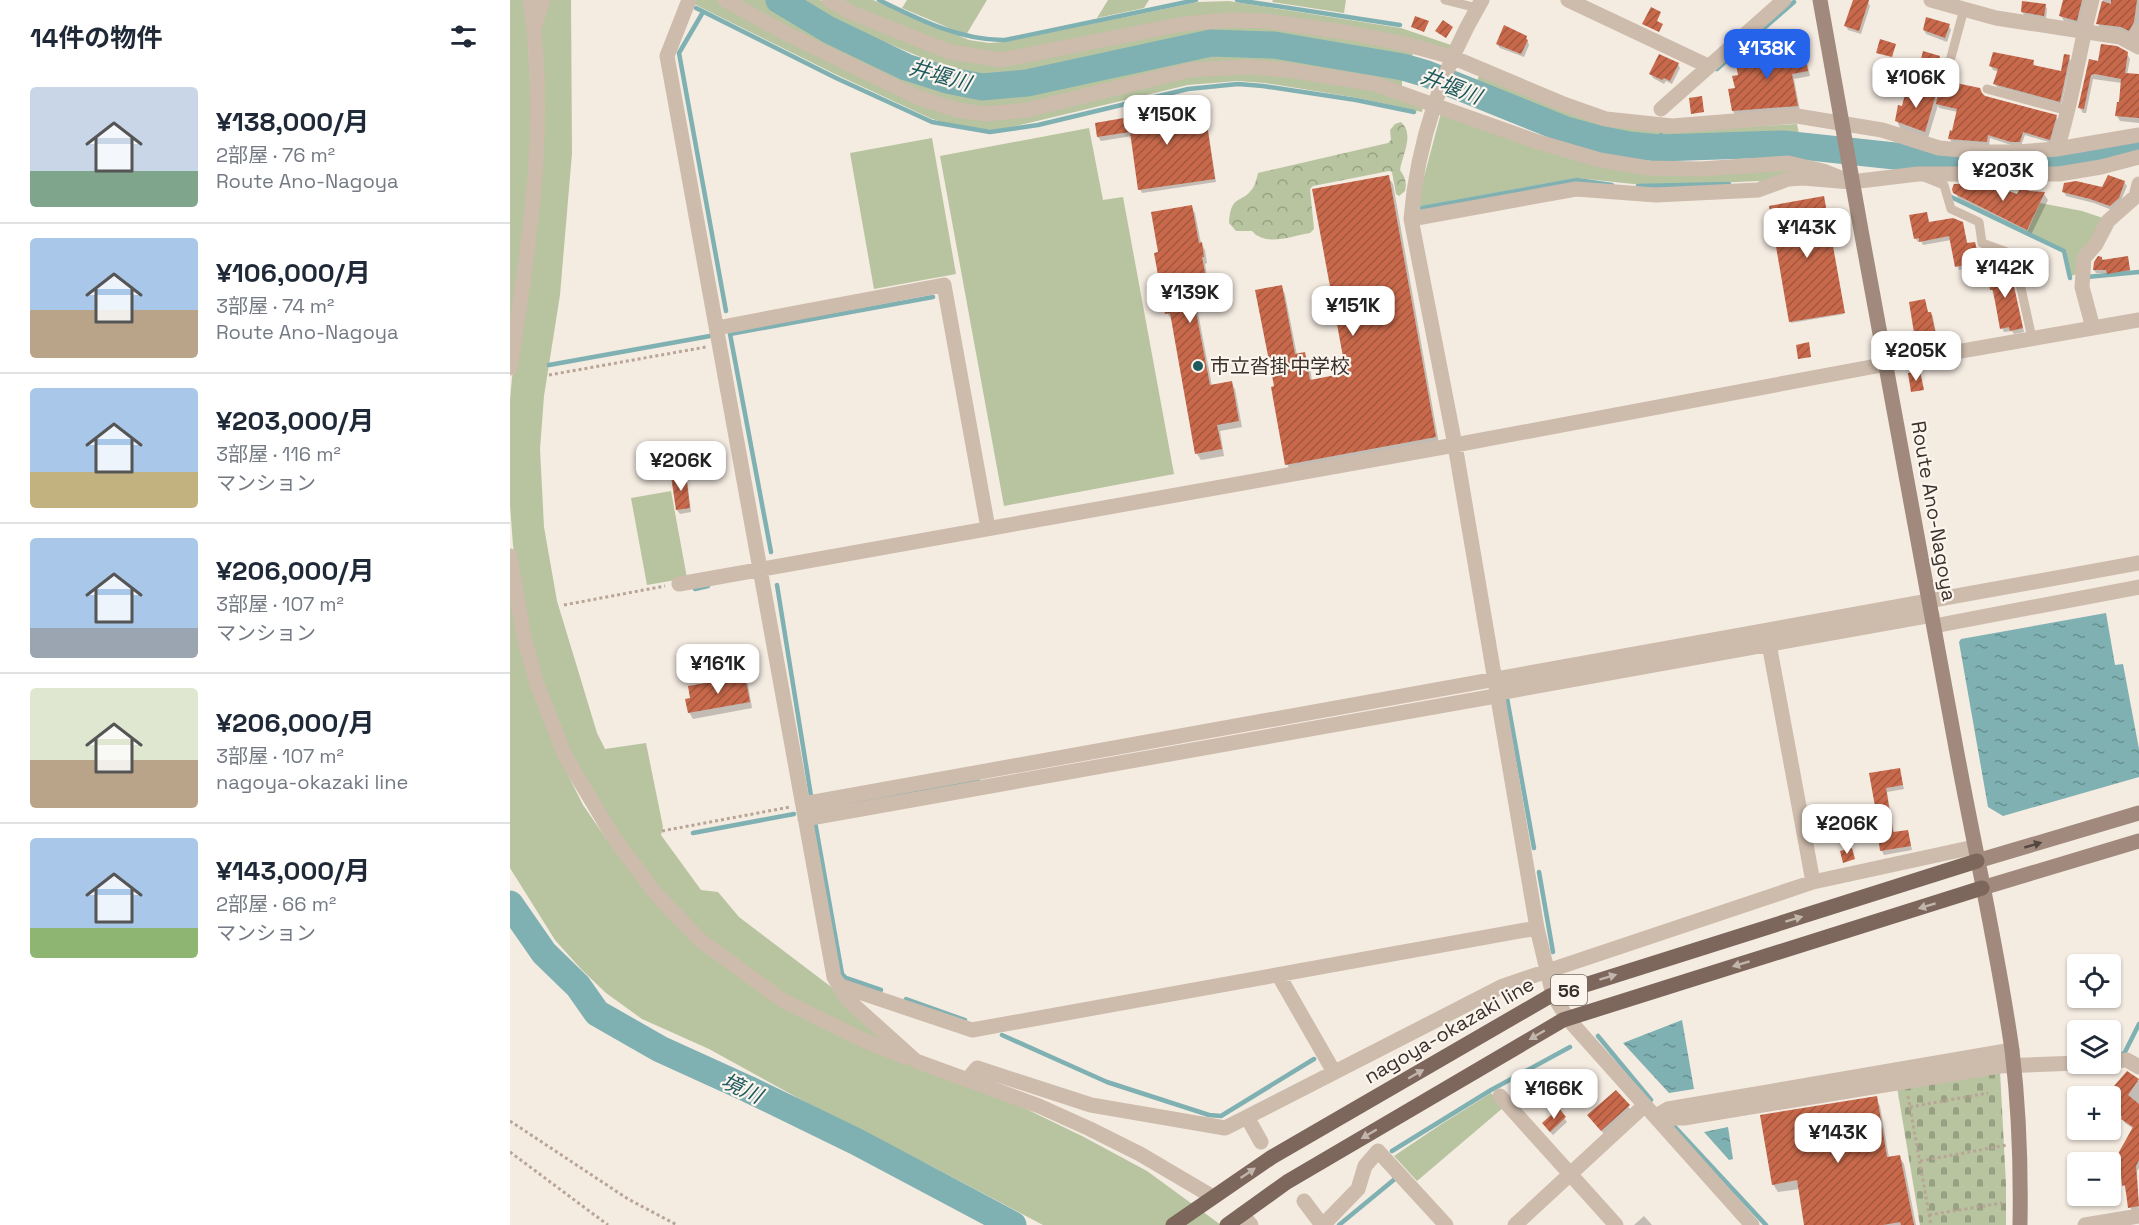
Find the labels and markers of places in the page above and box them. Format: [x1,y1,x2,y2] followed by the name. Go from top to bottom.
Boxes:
[1725,29,1809,80] pin: ¥138K
[1874,58,1958,109] pin: ¥106K
[1125,95,1209,146] pin: ¥150K
[1961,151,2045,202] pin: ¥203K
[1765,208,1849,259] pin: ¥143K
[1963,248,2047,299] pin: ¥142K
[1148,273,1232,324] pin: ¥139K
[1311,286,1395,337] pin: ¥151K
[1874,331,1958,382] pin: ¥205K
[1210,353,1350,379] place label: 市立沓掛中学校
[1191,359,1205,373] marker: 市立沓掛中学校
[639,441,723,492] pin: ¥206K
[676,644,760,695] pin: ¥161K
[1805,804,1889,855] pin: ¥206K
[1512,1069,1596,1120] pin: ¥166K
[1796,1113,1880,1164] pin: ¥143K

